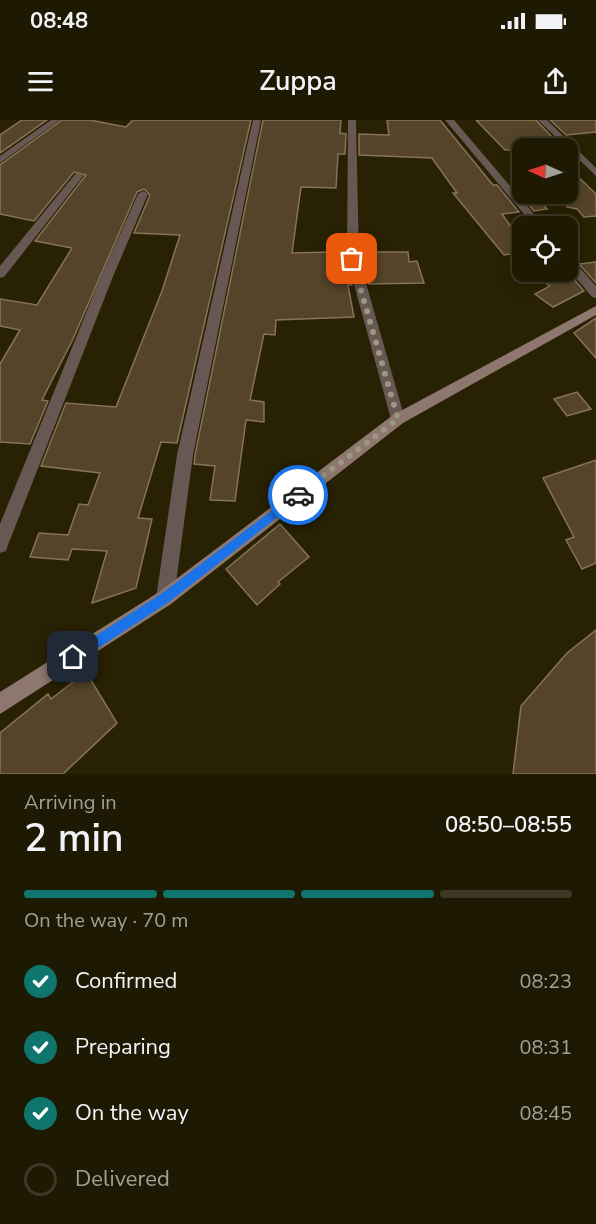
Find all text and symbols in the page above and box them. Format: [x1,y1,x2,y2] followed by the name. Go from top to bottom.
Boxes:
[30,6,88,36] text: 08:48
[259,63,337,100] text: Zuppa
[24,65,57,98] icon: menu
[539,65,572,98] icon: share
[512,138,578,204] north arrow
[512,138,578,282] map controls
[512,216,578,282] button: locate
[326,233,377,284] pin
[335,242,368,275] icon: bag
[268,465,328,525] courier
[282,479,315,512] icon: car
[47,631,98,682] pin
[56,640,89,673] icon: home
[24,789,117,816] text: Arriving in
[445,810,572,840] text: 08:50–08:55
[24,812,123,865] text: 2 min
[24,907,188,934] text: On the way · 70 m
[24,965,57,998] icon: check
[75,966,177,996] text: Confirmed
[519,968,572,995] text: 08:23
[24,1031,57,1064] icon: check
[75,1032,171,1062] text: Preparing
[519,1034,572,1061] text: 08:31
[24,1097,57,1130] icon: check
[75,1098,189,1128] text: On the way
[519,1100,572,1127] text: 08:45
[75,1164,170,1194] text: Delivered

